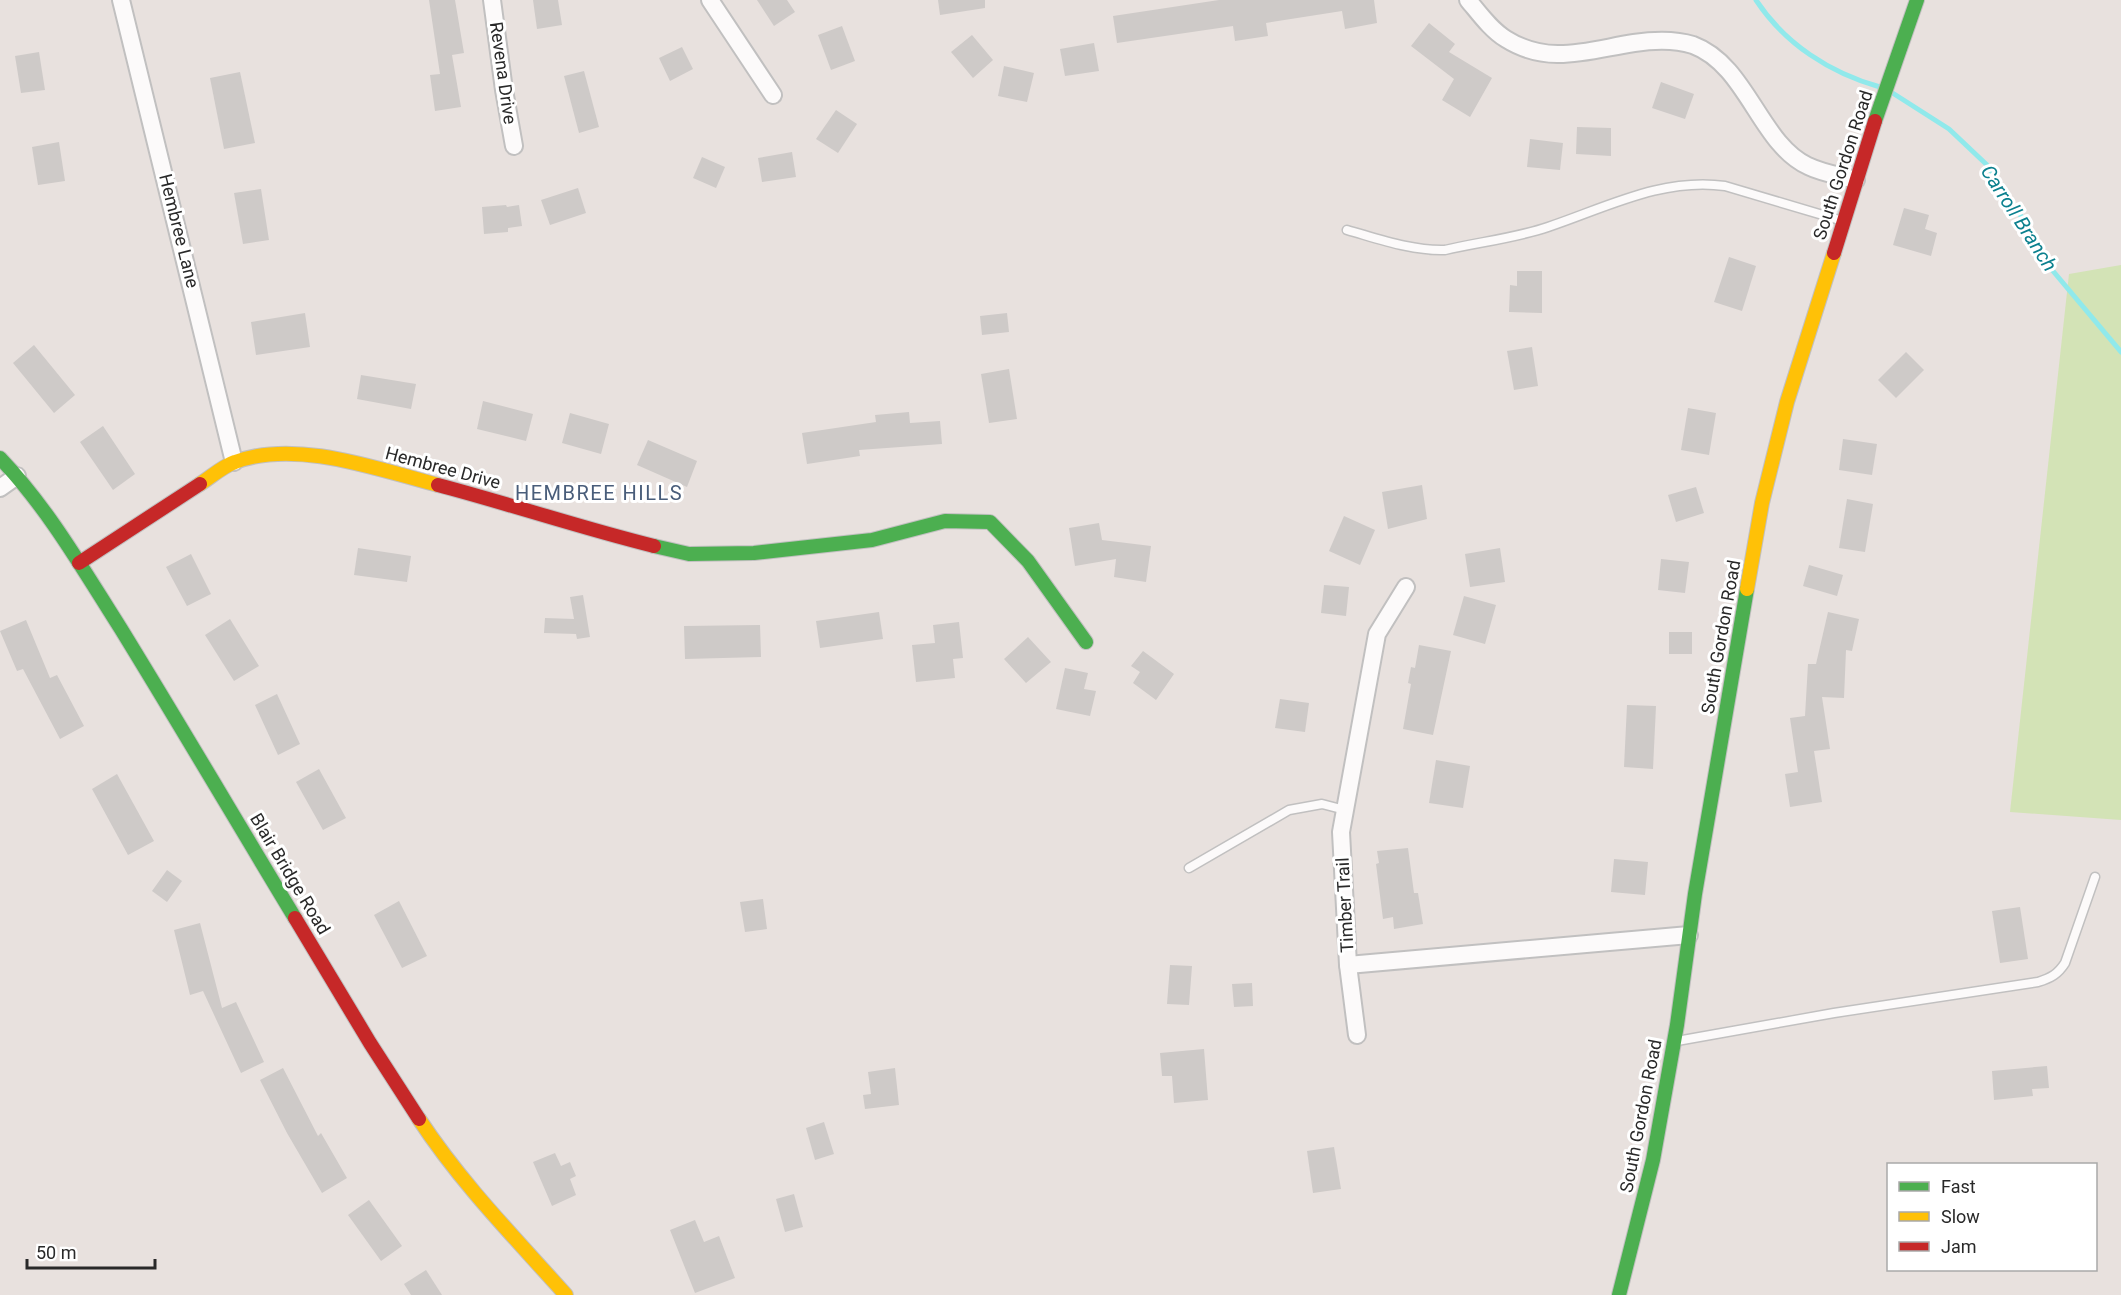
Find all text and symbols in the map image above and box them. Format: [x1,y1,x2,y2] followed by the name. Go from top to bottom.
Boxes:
[486,20,521,126] street label: Revena Drive
[1808,88,1877,242] street label: South Gordon Road
[1976,160,2062,276] water label: Carroll Branch
[155,172,204,290] street label: Hembree Lane
[383,442,503,493] street label: Hembree Drive
[515,481,683,505] district label: HEMBREE HILLS
[1697,558,1744,715] street label: South Gordon Road
[246,809,335,938] street label: Blair Bridge Road
[1332,857,1357,953] street label: Timber Trail
[1615,1037,1666,1194] street label: South Gordon Road
[1887,1163,2097,1271] legend
[1941,1176,1976,1197] text: Fast
[1941,1206,1980,1227] text: Slow
[27,1232,154,1270] scale bar
[1941,1236,1977,1257] text: Jam
[36,1242,76,1263] text: 50 m

